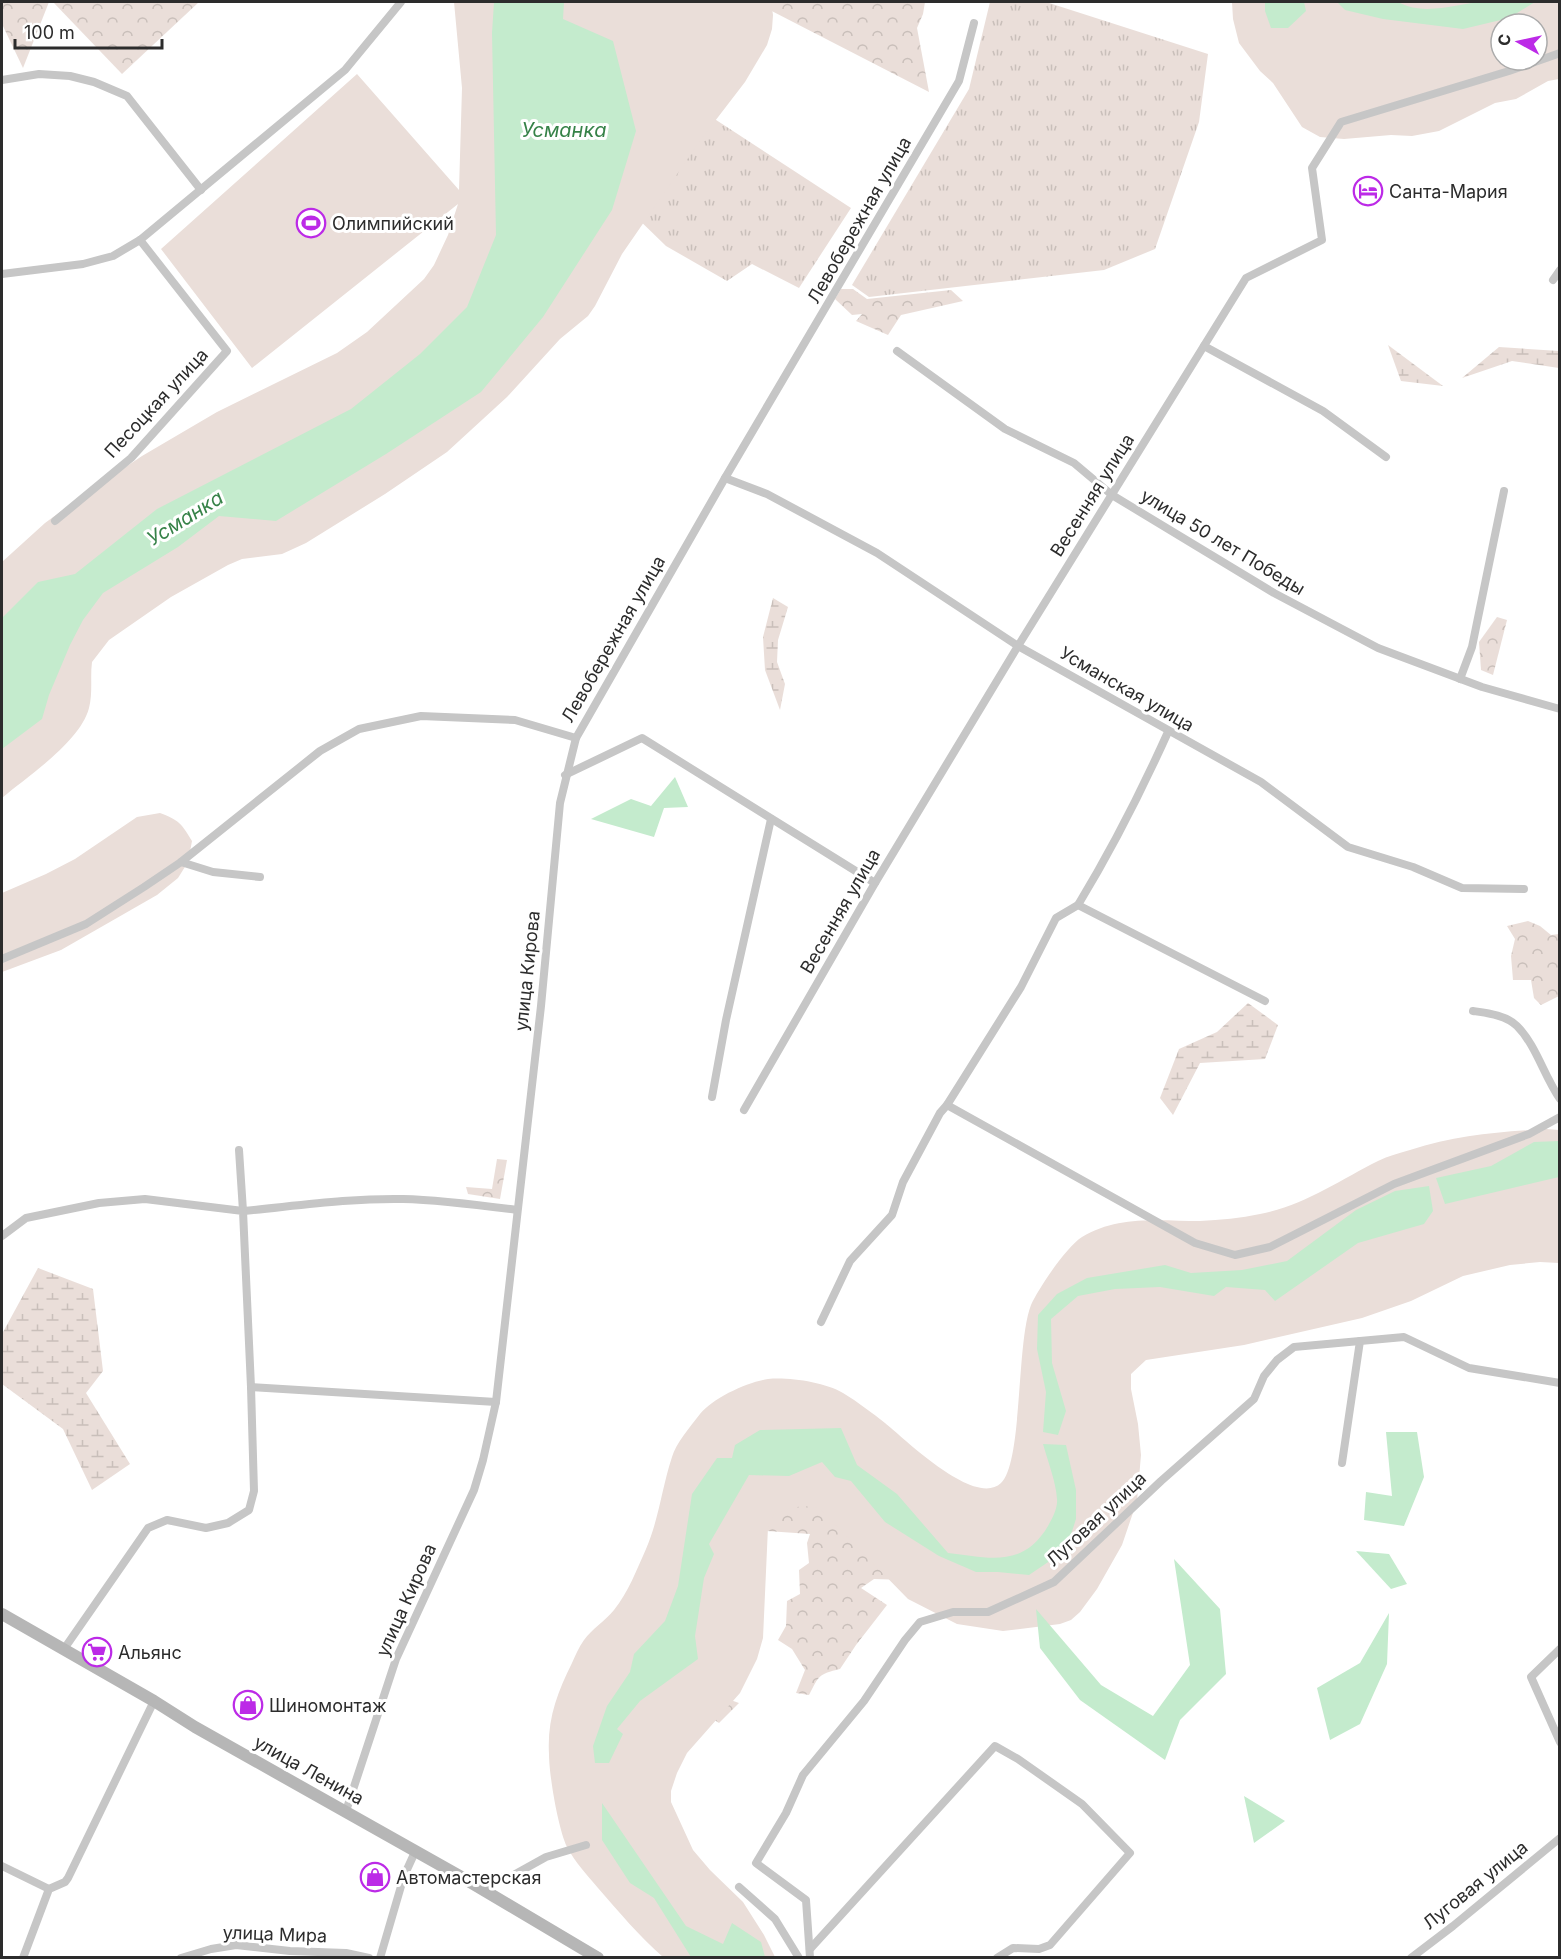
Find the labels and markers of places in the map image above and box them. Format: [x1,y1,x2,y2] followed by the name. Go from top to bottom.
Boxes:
[1352,175,1384,207] hotel icon: Санта-Мария
[1389,181,1508,202] place label: Санта-Мария
[295,207,327,239] sports icon: Олимпийский
[332,213,454,234] place label: Олимпийский
[81,1636,113,1668] supermarket icon: Альянс
[118,1642,182,1663] place label: Альянс
[232,1689,264,1721] shop icon: Шиномонтаж
[269,1695,387,1716] place label: Шиномонтаж
[359,1861,391,1893] shop icon: Автомастерская
[396,1867,541,1888] place label: Автомастерская

